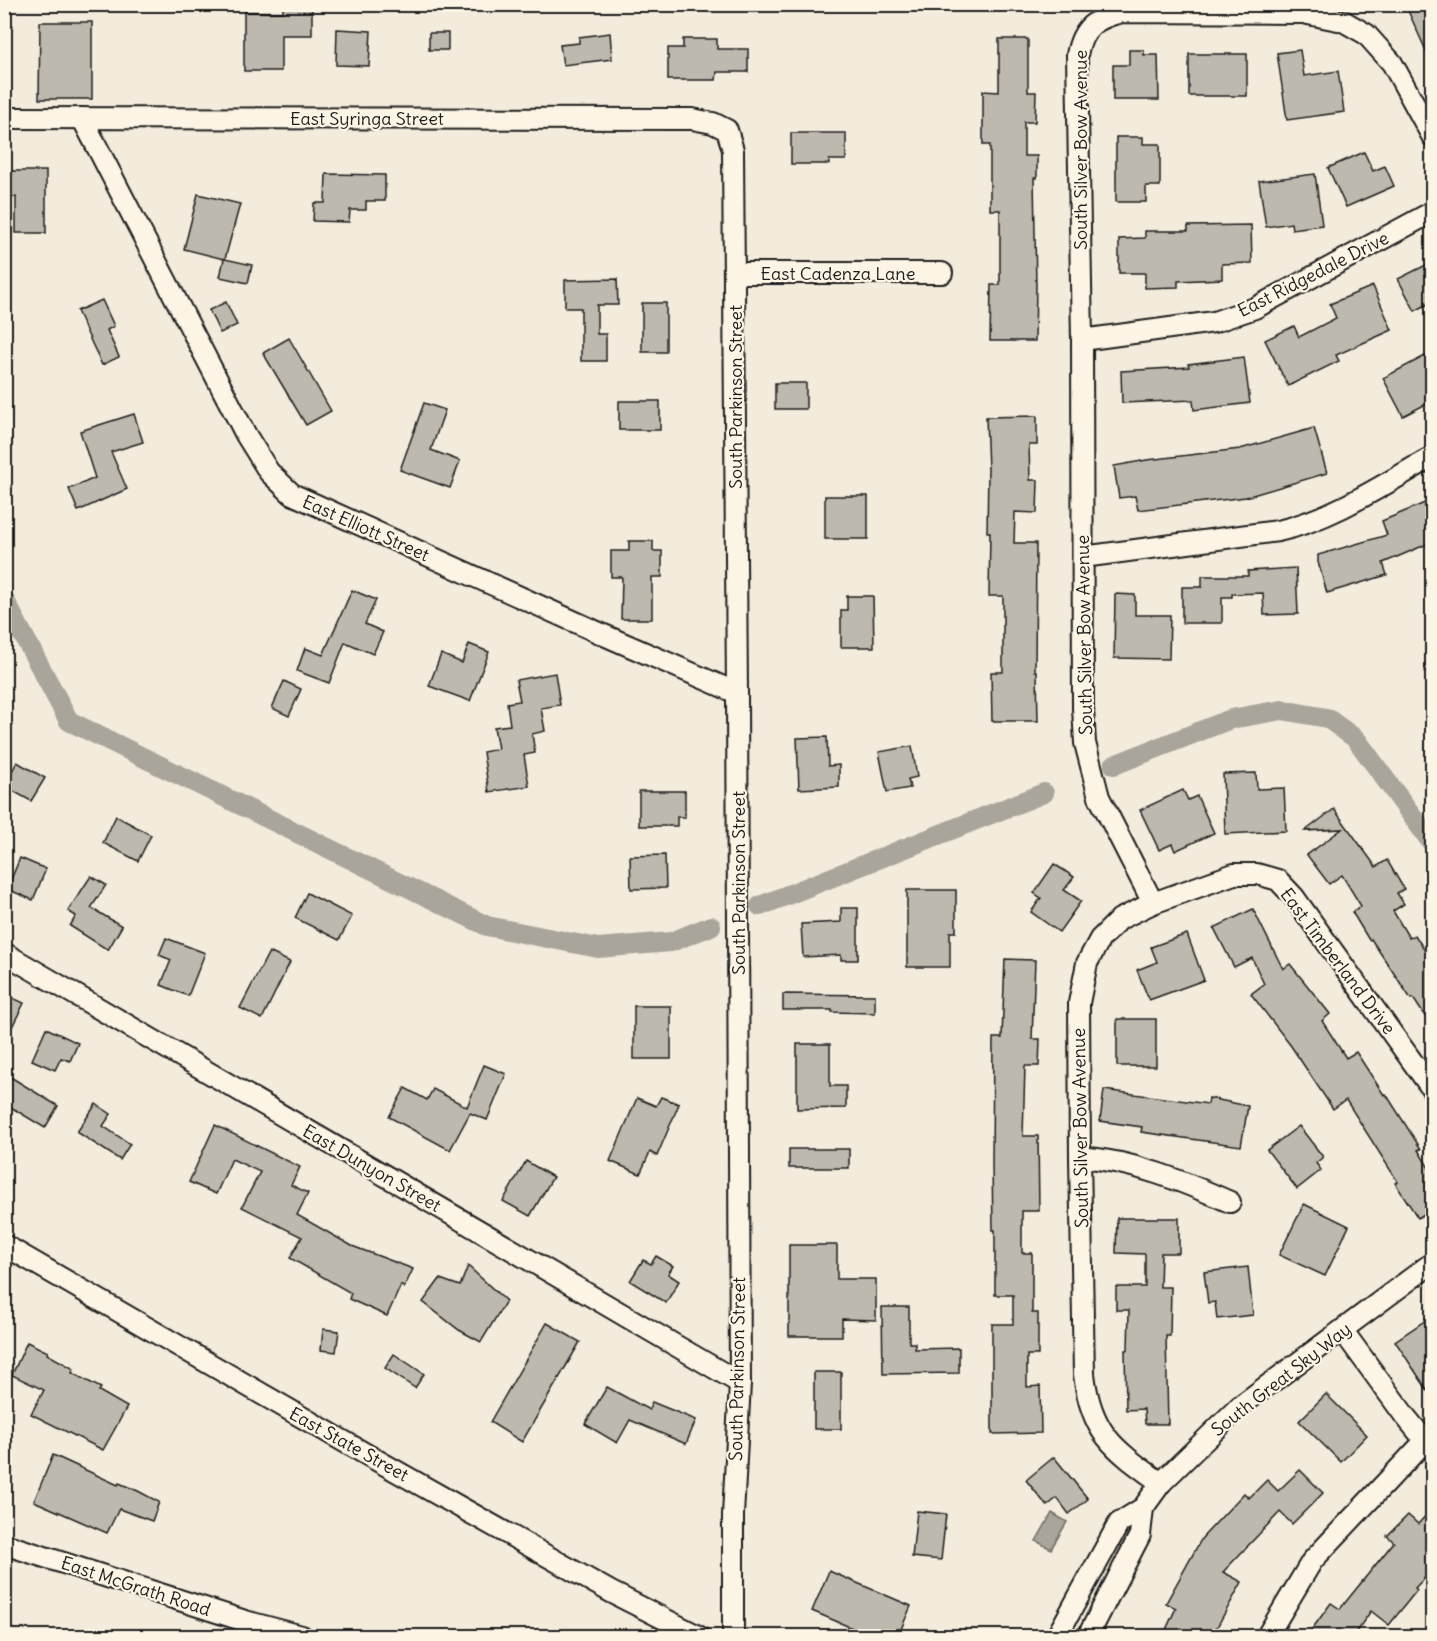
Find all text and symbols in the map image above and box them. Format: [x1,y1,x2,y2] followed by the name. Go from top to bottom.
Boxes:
[1069,50,1092,250] street label: South Silver Bow Avenue
[290,107,444,130] street label: East Syringa Street
[1234,226,1392,322] street label: East Ridgedale Drive
[761,262,915,285] street label: East Cadenza Lane
[724,305,747,489] street label: South Parkinson Street
[299,490,433,566] street label: East Elliott Street
[1071,535,1097,735] street label: South Silver Bow Avenue
[727,791,750,975] street label: South Parkinson Street
[1275,883,1401,1039] street label: East Timberland Drive
[1067,1028,1093,1228] street label: South Silver Bow Avenue
[299,1119,445,1217] street label: East Dunyon Street
[724,1277,750,1461] street label: South Parkinson Street
[1206,1317,1356,1441] street label: South Great Sky Way
[285,1402,413,1486] street label: East State Street
[58,1551,214,1621] street label: East McGrath Road

